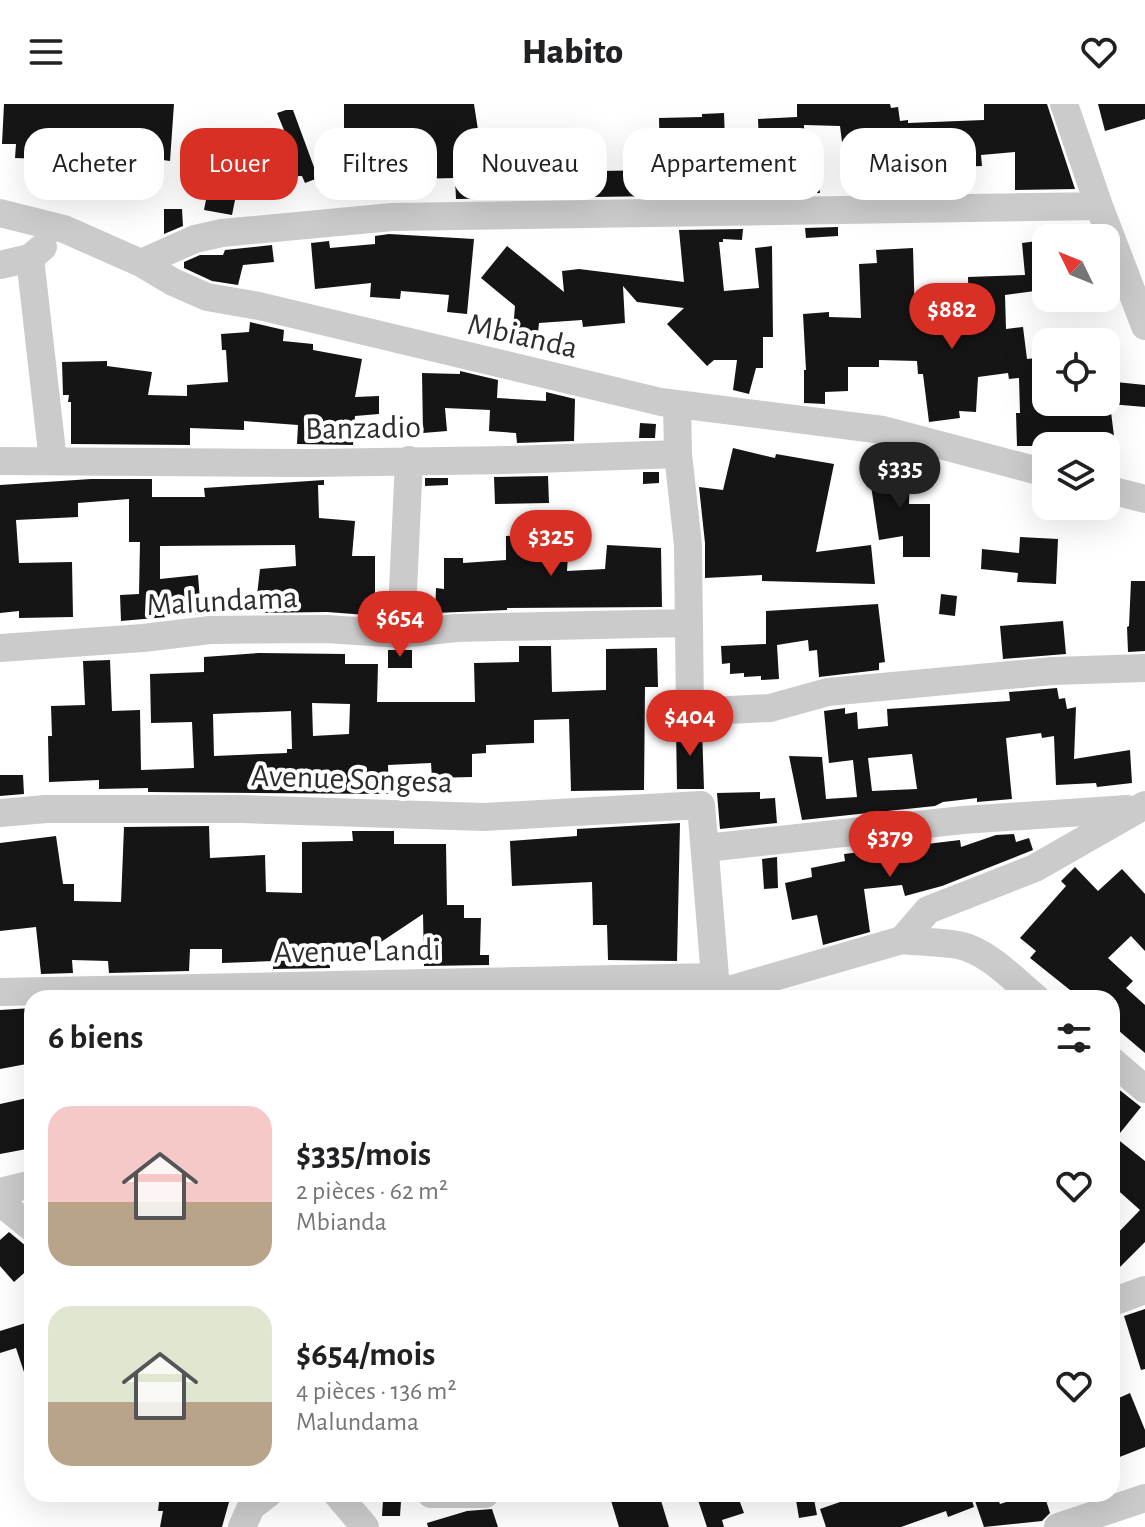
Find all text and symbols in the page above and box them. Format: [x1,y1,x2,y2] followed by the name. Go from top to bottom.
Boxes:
[24,30,68,74] icon: menu
[1077,30,1121,74] icon: heart
[522,34,623,70] text: Habito
[24,128,164,200] chip: Acheter
[180,128,298,200] chip: Louer
[314,128,437,200] chip: Filtres
[453,128,607,200] chip: Nouveau
[623,128,824,200] chip: Appartement
[840,128,976,200] chip: Maison
[1032,224,1120,312] north arrow
[1032,224,1120,520] map controls
[905,283,999,351] pin: $882
[927,296,977,322] text: $882
[465,308,581,364] street label: Mbianda
[1032,328,1120,416] button: locate
[305,411,421,445] street label: Banzadio
[1032,432,1120,520] button: layers
[853,442,947,510] pin: $335
[877,455,923,481] text: $335
[504,510,598,578] pin: $325
[528,523,574,549] text: $325
[146,581,299,621] street label: Malundama
[353,591,447,659] pin: $654
[376,604,424,630] text: $654
[643,690,737,758] pin: $404
[664,703,716,729] text: $404
[251,759,453,799] street label: Avenue Songesa
[843,811,937,879] pin: $379
[867,824,913,850] text: $379
[273,934,441,968] street label: Avenue Landi
[1052,1016,1096,1060] icon: filters
[48,1021,143,1055] text: 6 biens
[112,1138,208,1234] icon: home
[296,1138,431,1172] text: $335/mois
[1052,1164,1096,1208] icon: heart
[296,1178,448,1204] text: 2 pièces · 62 m²
[296,1209,387,1235] text: Mbianda
[112,1338,208,1434] icon: home
[296,1338,435,1372] text: $654/mois
[1052,1364,1096,1408] icon: heart
[296,1378,457,1404] text: 4 pièces · 136 m²
[296,1409,419,1435] text: Malundama

